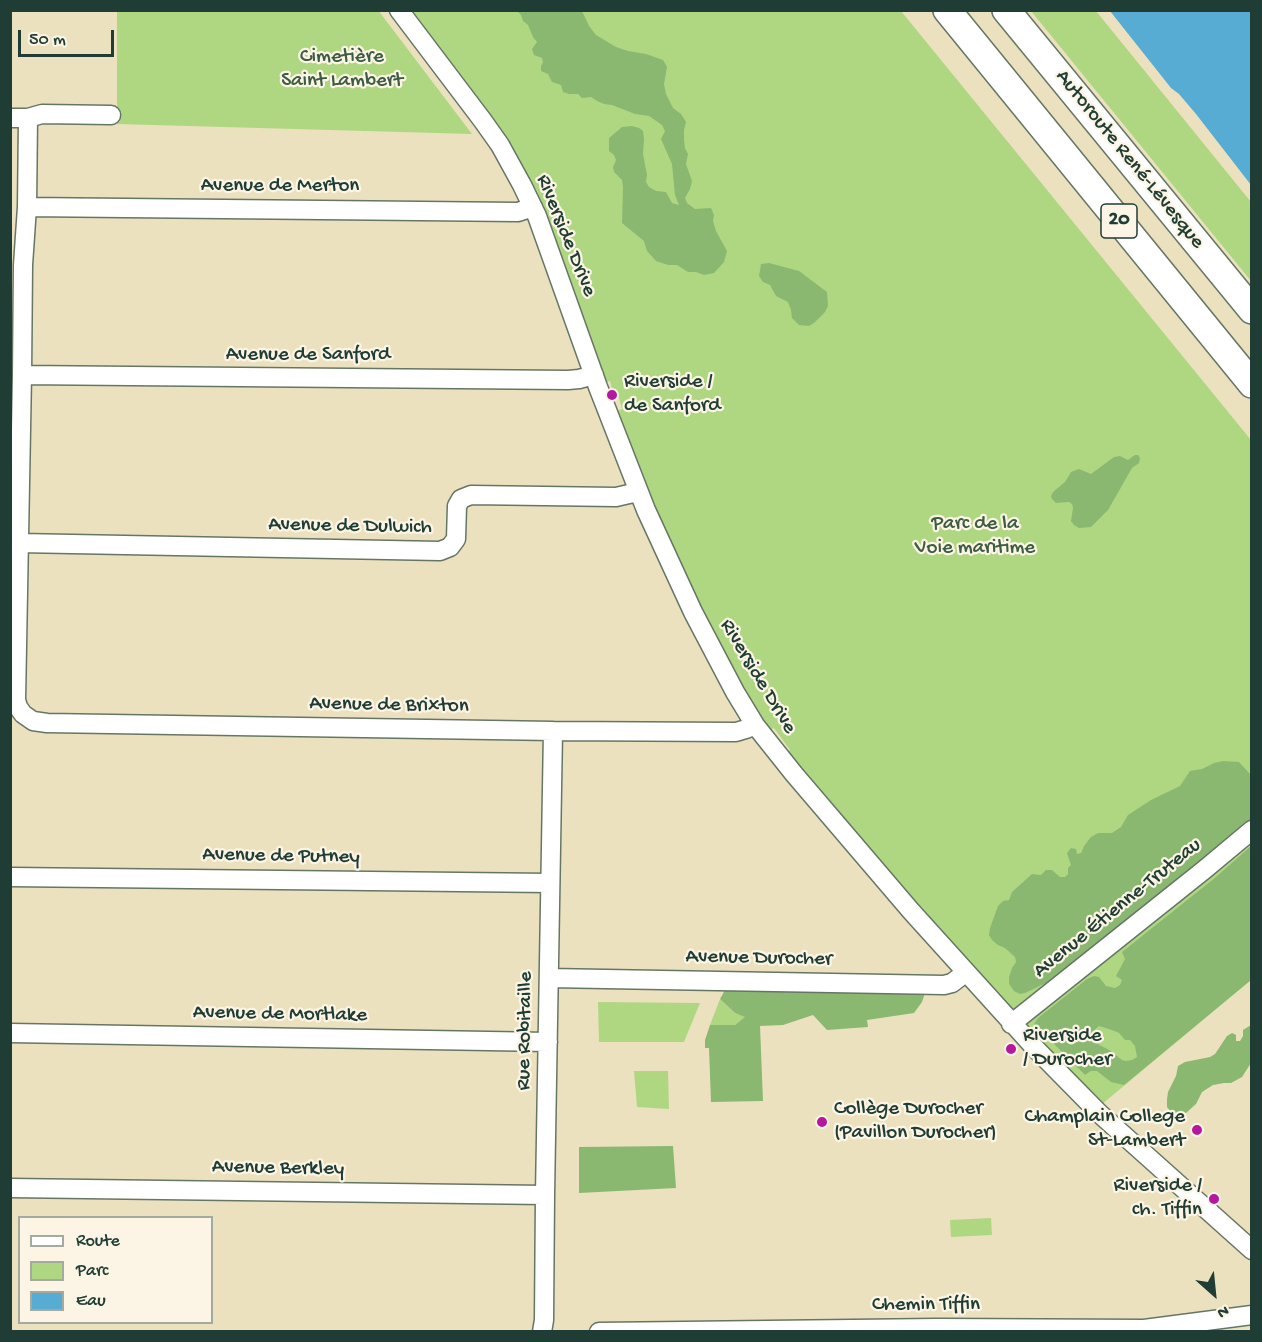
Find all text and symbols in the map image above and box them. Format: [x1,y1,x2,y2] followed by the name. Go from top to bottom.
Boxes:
[21,18,117,56] scale bar
[29,30,66,51] text: 50 m
[281,45,403,95] park label: Cimetière Saint Lambert
[1049,65,1209,255] street label: Autoroute René-Lévesque
[529,171,601,301] street label: Riverside Drive
[201,174,359,200] street label: Avenue de Merton
[1101,204,1137,238] road number: 20
[226,343,390,369] street label: Avenue de Sanford
[624,370,721,420] place label: Riverside / de Sanford
[605,388,619,402] marker: Riverside / de Sanford
[915,512,1035,562] park label: Parc de la Voie maritime
[268,513,432,541] street label: Avenue de Dulwich
[713,615,801,739] street label: Riverside Drive
[309,692,469,720] street label: Avenue de Brixton
[1029,833,1207,985] street label: Avenue Étienne-Truteau
[202,843,360,871] street label: Avenue de Putney
[685,945,833,973] street label: Avenue Durocher
[512,971,540,1091] street label: Rue Robitaille
[193,1001,367,1029] street label: Avenue de Mortlake
[1023,1024,1112,1074] place label: Riverside / Durocher
[1004,1042,1018,1056] marker: Riverside / Durocher
[834,1097,997,1147] place label: Collège Durocher (Pavillon Durocher)
[1024,1105,1185,1155] place label: Champlain College St-Lambert
[815,1115,829,1129] marker: Collège Durocher (Pavillon Durocher)
[1190,1123,1204,1137] marker: Champlain College St-Lambert
[212,1155,344,1183] street label: Avenue Berkley
[1113,1174,1202,1224] place label: Riverside / ch. Tiffin
[1207,1192,1221,1206] marker: Riverside / ch. Tiffin
[18,1216,213,1324] legend
[76,1231,120,1252] text: Route
[76,1261,108,1282] text: Parc
[1184,1264,1244,1324] north arrow
[76,1291,106,1312] text: Eau
[872,1293,980,1319] street label: Chemin Tiffin
[1213,1300,1231,1321] text: N

